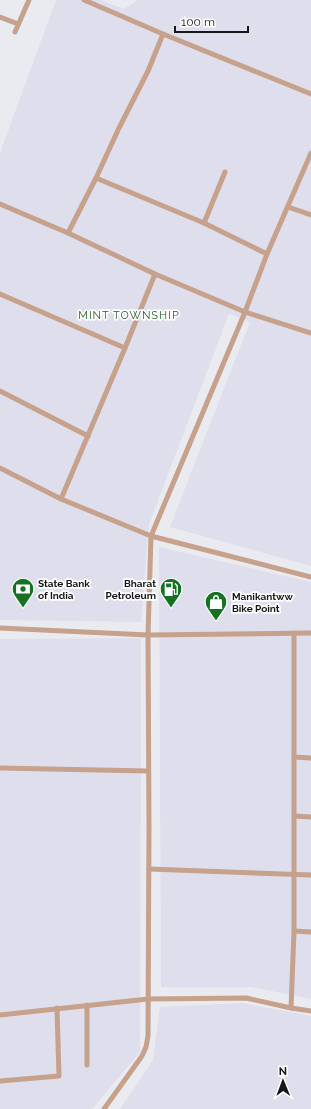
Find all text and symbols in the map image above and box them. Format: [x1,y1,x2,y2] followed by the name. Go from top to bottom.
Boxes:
[175,8,248,34] scale bar
[181,15,215,29] text: 100 m
[78,309,180,322] district label: MINT TOWNSHIP
[10,576,36,609] bank icon: State Bank of India
[158,576,184,609] fuel station icon: Bharat Petroleum
[38,578,90,601] place label: State Bank of India
[106,578,156,601] place label: Bharat Petroleum
[203,589,229,622] shop icon: Manikantww Bike Point
[232,591,293,614] place label: Manikantww Bike Point
[263,1061,303,1101] north arrow
[279,1065,287,1078] text: N

